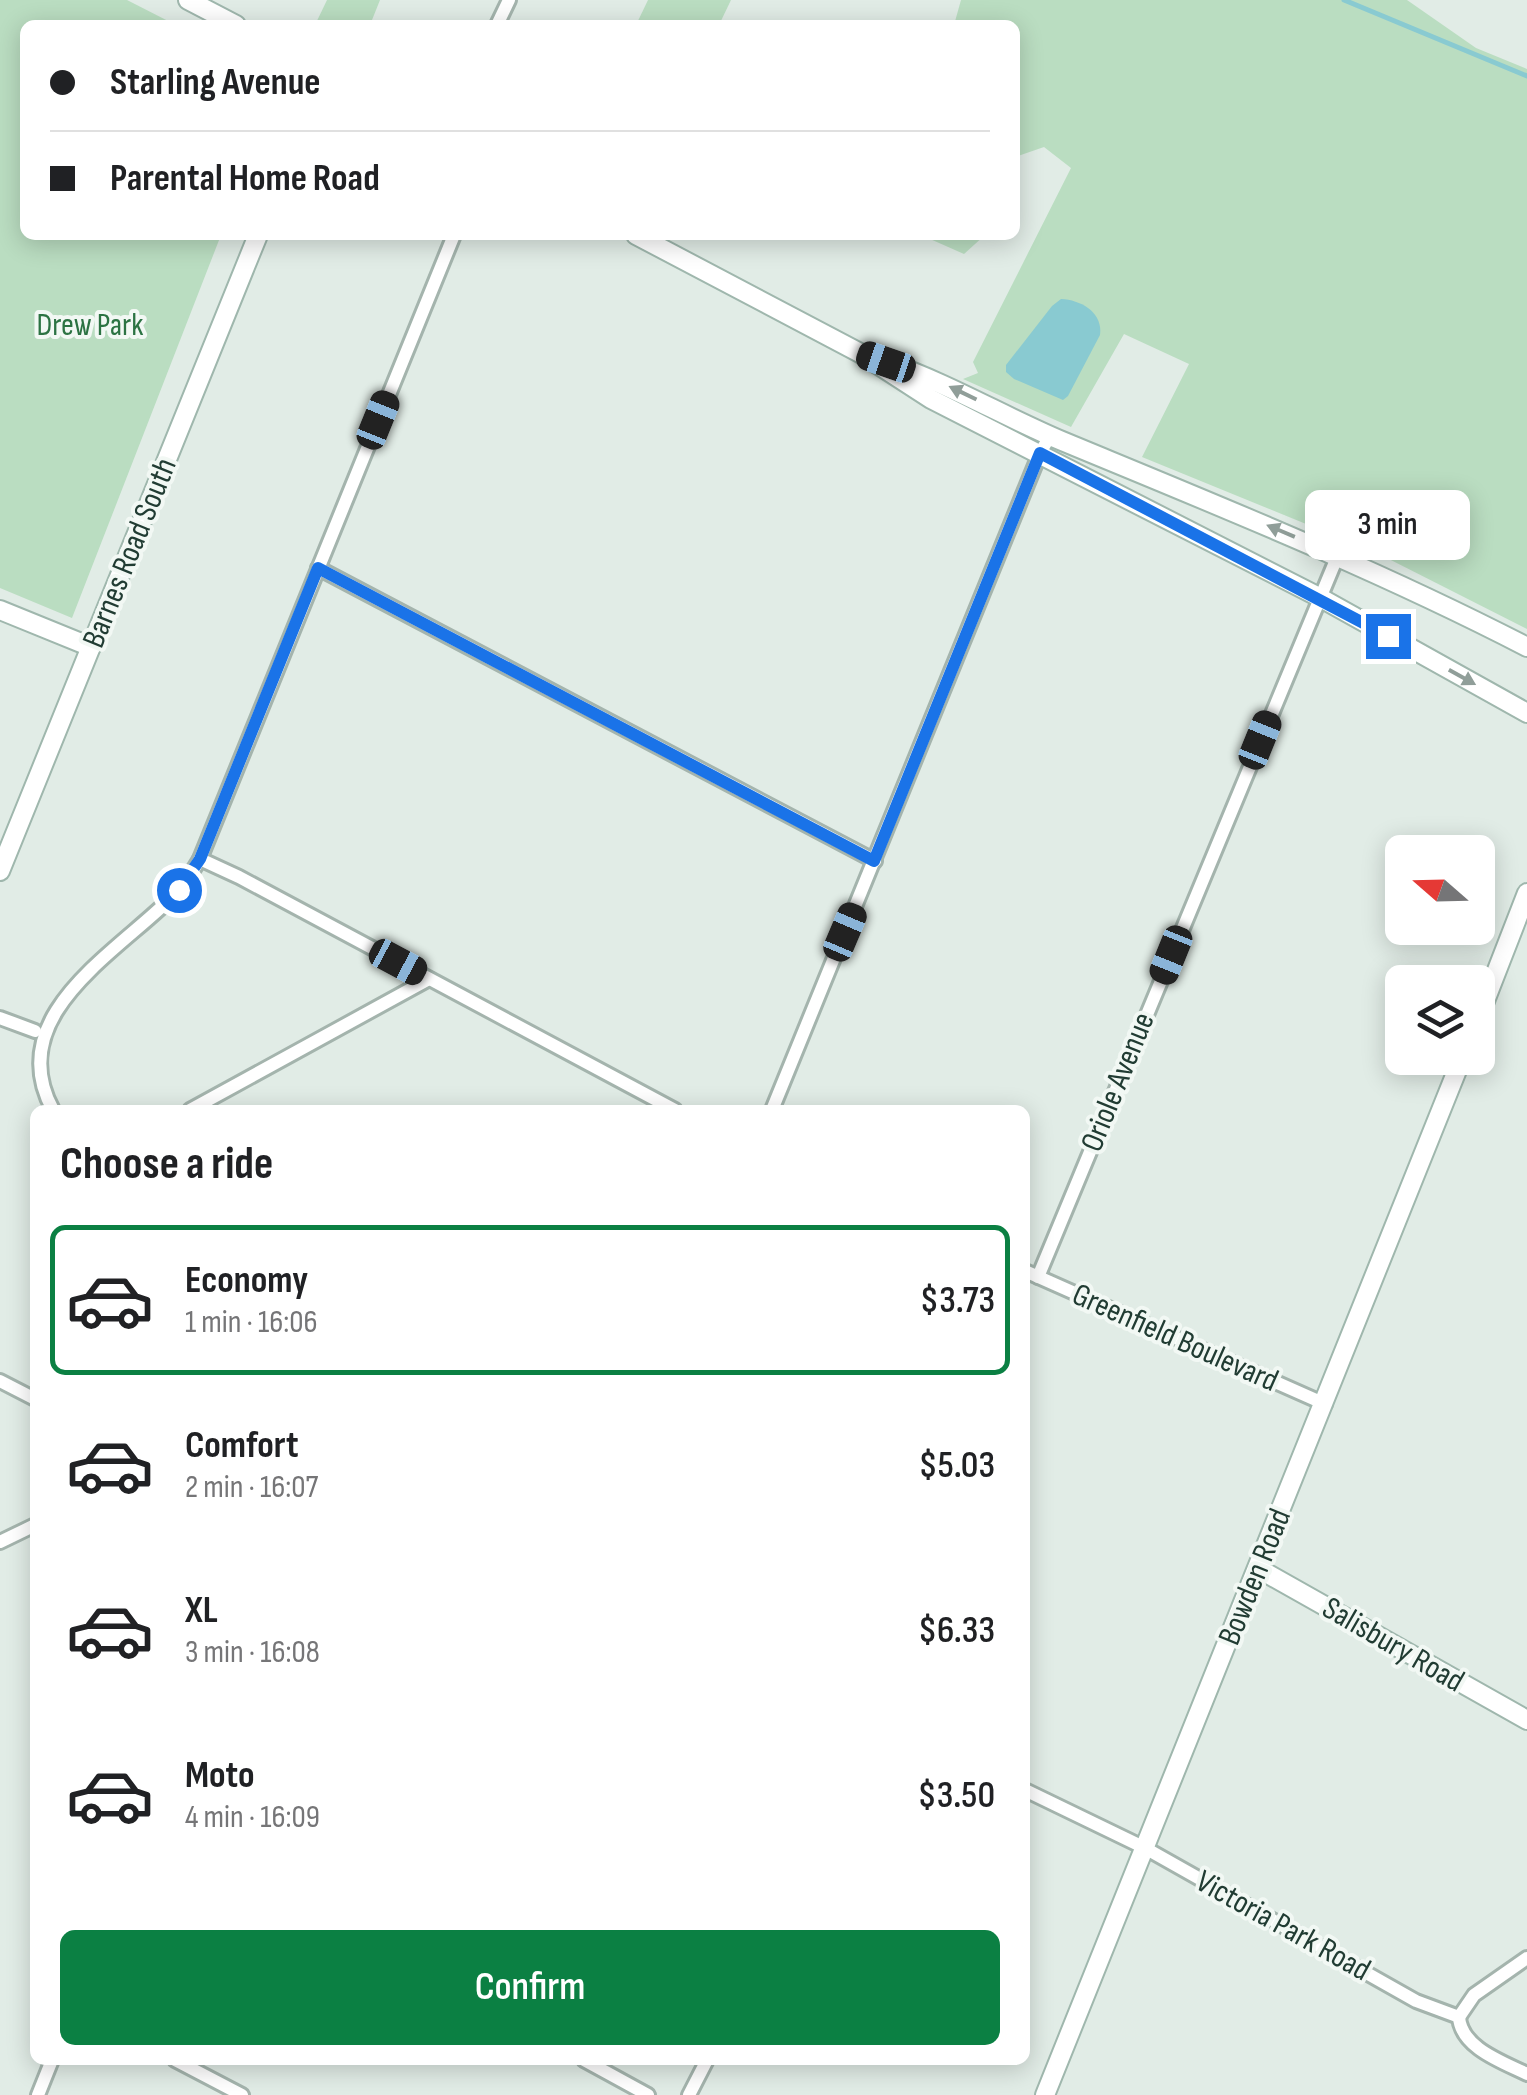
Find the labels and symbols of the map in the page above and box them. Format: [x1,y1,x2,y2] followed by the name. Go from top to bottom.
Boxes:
[36,306,144,345] park label: Drew Park
[853,338,919,386] car
[948,384,977,401] one-way arrow
[353,387,403,453] car
[74,452,186,654] street label: Barnes Road South
[1306,491,1470,561] callout: 3 min
[1265,523,1295,539] one-way arrow
[1366,614,1411,659] route end
[1448,669,1477,686] one-way arrow
[1235,707,1285,773] car
[1385,835,1495,945] north arrow
[157,868,202,913] route start
[819,899,871,965] car
[1146,922,1196,988] car
[364,935,432,989] car
[1073,1007,1163,1157] street label: Oriole Avenue
[1066,1275,1284,1401] street label: Greenfield Boulevard
[1210,1503,1300,1651] street label: Bowden Road
[1315,1589,1471,1701] street label: Salisbury Road
[1189,1862,1377,1990] street label: Victoria Park Road

